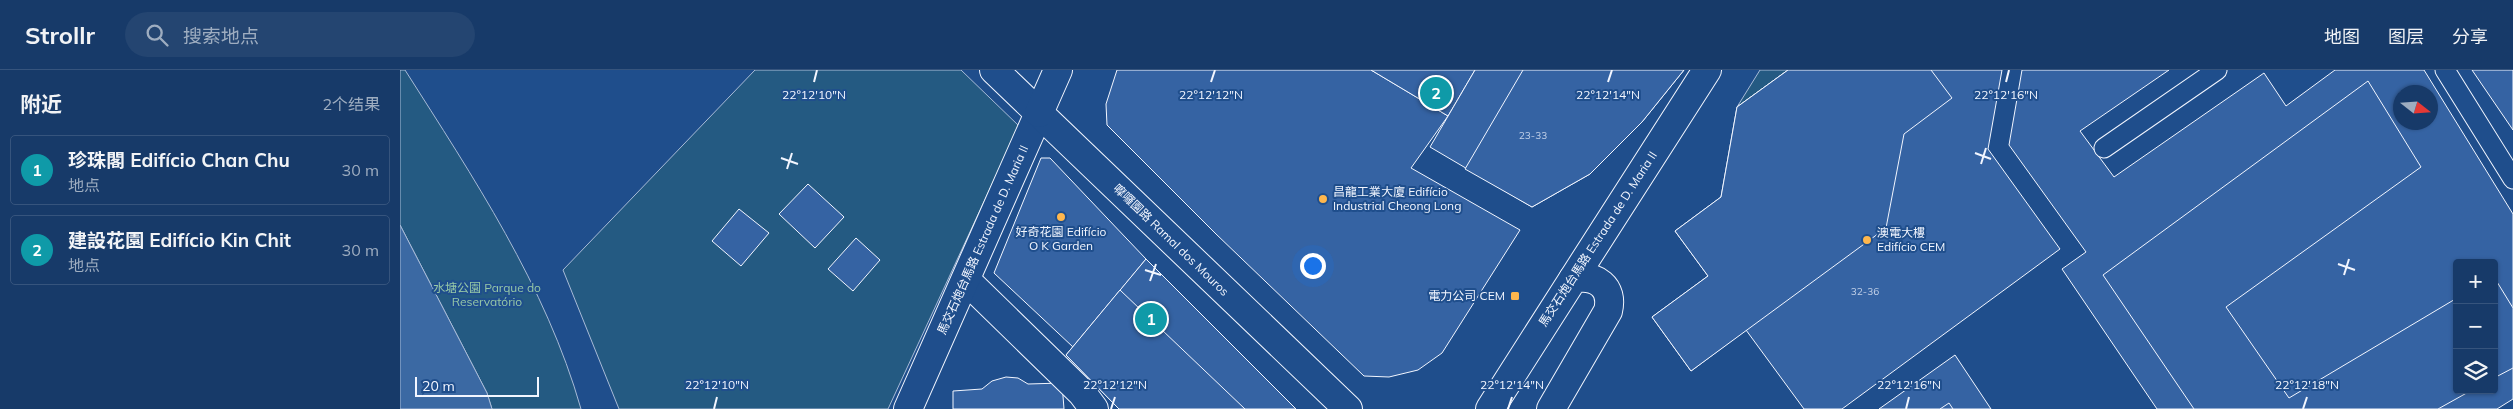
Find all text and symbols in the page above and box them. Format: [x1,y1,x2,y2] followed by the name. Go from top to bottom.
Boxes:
[125,12,475,57] search box
[25,20,95,50] text: Strollr
[143,21,171,49] icon: search
[183,24,259,48] text: 搜索地点
[2324,25,2360,48] text: 地图
[2388,25,2424,48] text: 图层
[2452,25,2488,48] text: 分享
[1420,74,1452,112] pin: 2
[2393,85,2438,130] north arrow
[782,87,846,102] text: 22°12'10"N
[1179,87,1243,102] text: 22°12'12"N
[1576,87,1640,102] text: 22°12'14"N
[1974,87,2038,102] text: 22°12'16"N
[20,91,62,117] text: 附近
[322,94,380,114] text: 2个结果
[1519,129,1547,142] house number: 23-33
[934,143,1031,337] street label: 馬交石炮台馬路 Estrada de D. Maria II
[68,148,290,172] text: 珍珠閣 Edifício Chan Chu
[1535,148,1660,329] street label: 馬交石炮台馬路 Estrada de D. Maria II
[32,160,42,180] text: 1
[342,160,379,180] text: 30 m
[68,175,100,195] text: 地点
[1111,181,1232,299] street label: 嚤囉園路 Ramal dos Mouros
[1333,184,1461,213] place label: 昌龍工業大廈 Edifício Industrial Cheong Long
[1317,193,1329,205] marker: 昌龍工業大廈 Edifício Industrial Cheong Long
[1055,211,1067,223] marker: 好奇花園 Edifício O K Garden
[1016,224,1107,253] place label: 好奇花園 Edifício O K Garden
[1877,225,1945,254] place label: 澳電大樓 Edifício CEM
[68,228,291,252] text: 建設花園 Edifício Kin Chit
[1861,234,1873,246] marker: 澳電大樓 Edifício CEM
[32,240,42,260] text: 2
[342,240,379,260] text: 30 m
[1300,253,1326,279] your location
[68,255,100,275] text: 地点
[2453,259,2498,394] map controls
[2453,259,2498,304] button: +
[433,280,541,309] park label: 水塘公園 Parque do Reservatório
[1851,285,1879,298] house number: 32-36
[1428,288,1505,303] place label: 電力公司 CEM
[1509,290,1521,302] marker: 電力公司 CEM
[1135,300,1167,338] pin: 1
[2453,304,2498,349] button: −
[2453,349,2498,394] button: layers
[415,374,539,397] scale bar
[422,377,455,395] text: 20 m
[685,377,749,392] text: 22°12'10"N
[1083,377,1147,392] text: 22°12'12"N
[1480,377,1544,392] text: 22°12'14"N
[1877,377,1941,392] text: 22°12'16"N
[2275,377,2339,392] text: 22°12'18"N

